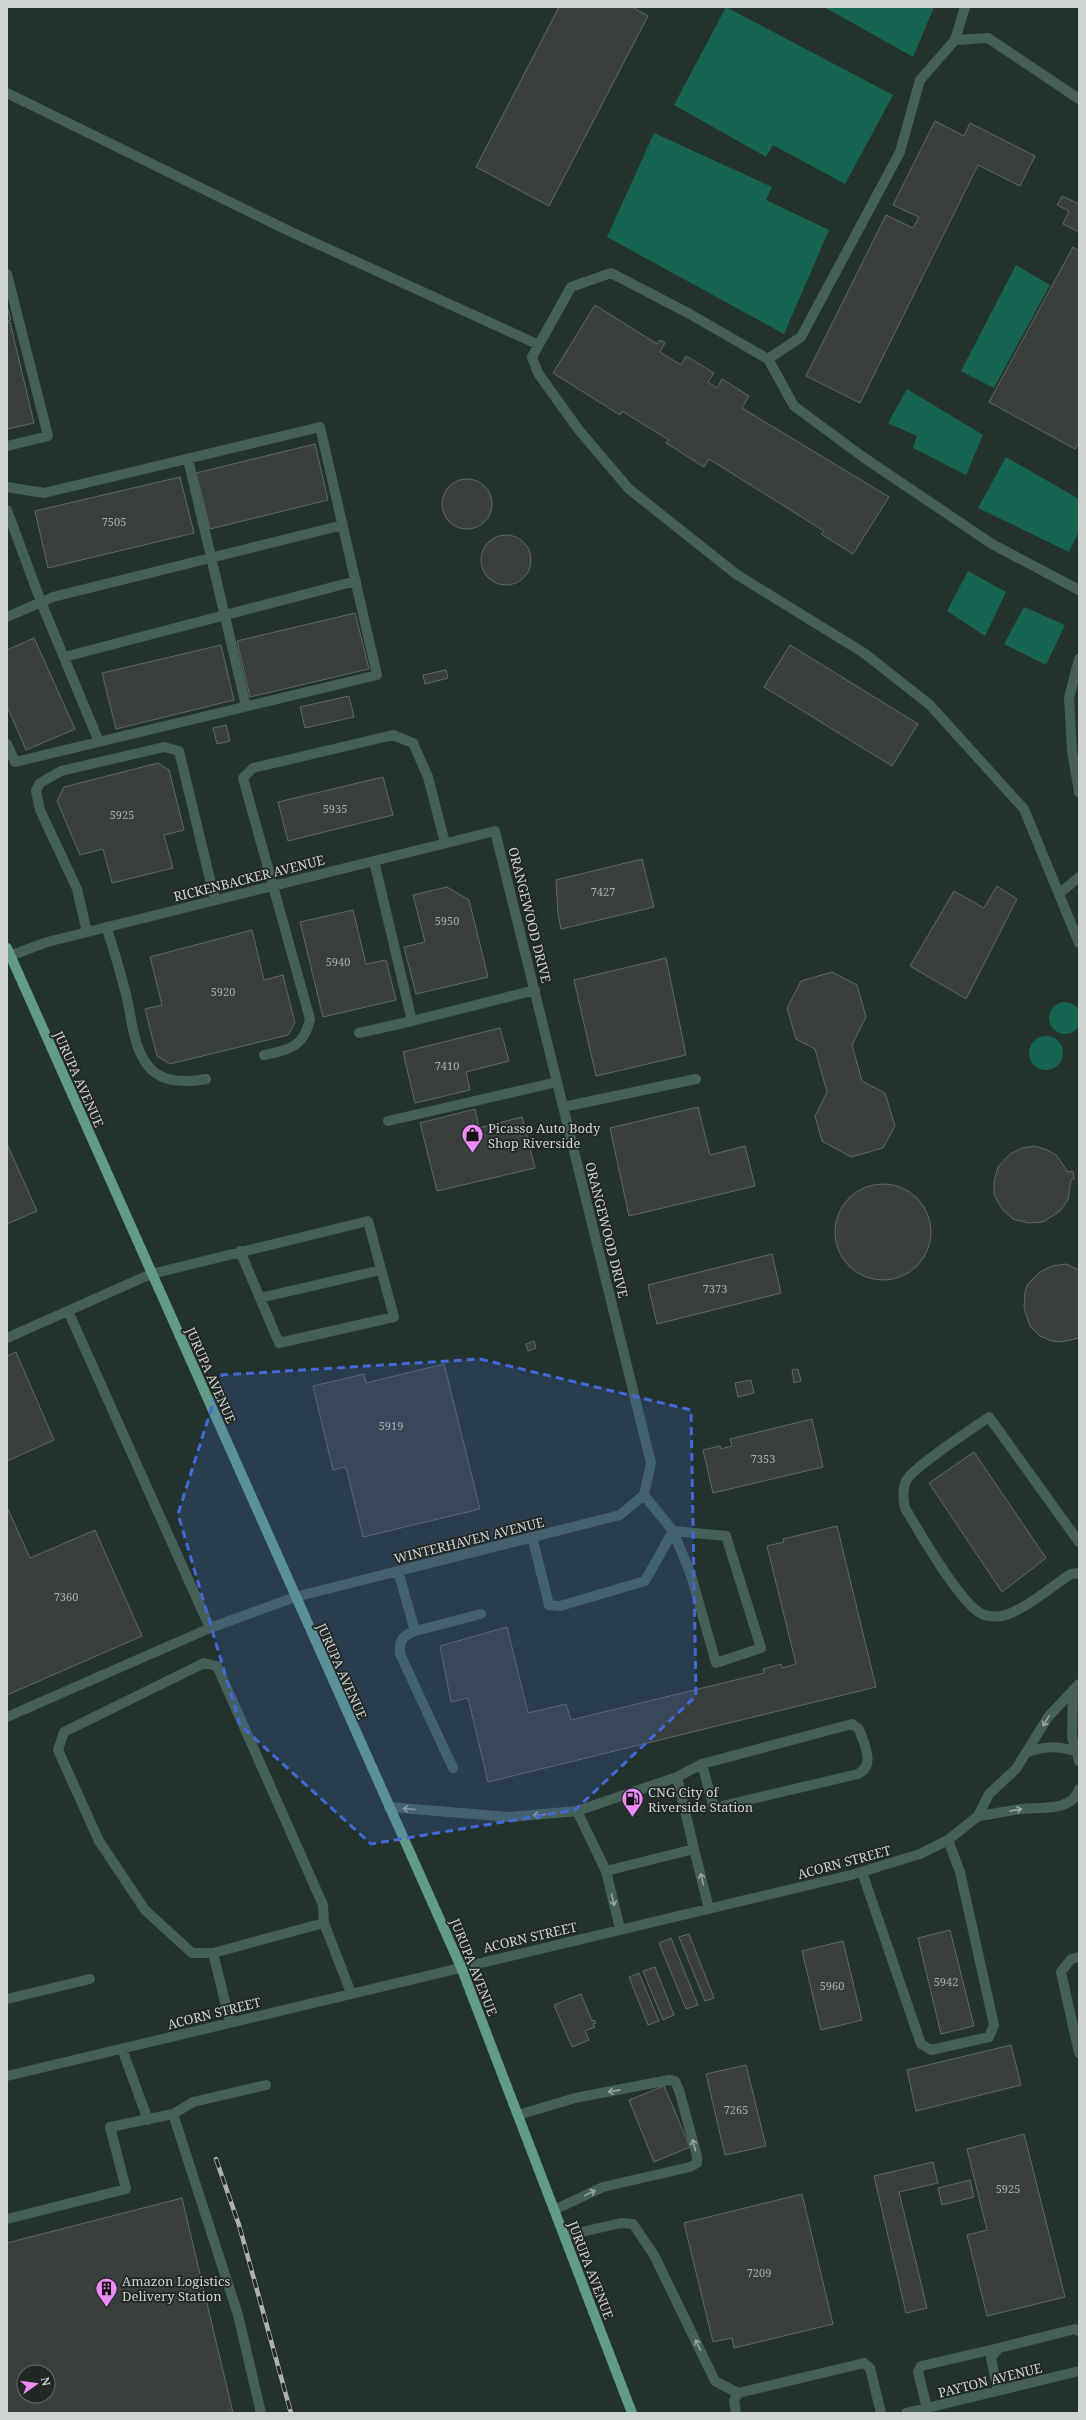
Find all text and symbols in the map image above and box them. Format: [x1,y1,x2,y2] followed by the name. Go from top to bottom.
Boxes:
[102,514,126,529] house number: 7505
[323,801,347,816] house number: 5935
[110,807,134,822] house number: 5925
[504,845,556,985] street label: ORANGEWOOD DRIVE
[172,851,326,905] street label: RICKENBACKER AVENUE
[591,884,615,899] house number: 7427
[435,913,459,928] house number: 5950
[326,954,350,969] house number: 5940
[211,984,235,999] house number: 5920
[49,1027,108,1130] street label: JURUPA AVENUE
[435,1058,459,1073] house number: 7410
[488,1119,601,1152] place label: Picasso Auto Body Shop Riverside
[459,1122,485,1155] shop icon: Picasso Auto Body Shop Riverside
[581,1160,633,1300] street label: ORANGEWOOD DRIVE
[703,1281,727,1296] house number: 7373
[181,1323,240,1426] street label: JURUPA AVENUE
[379,1418,403,1433] house number: 5919
[751,1451,775,1466] house number: 7353
[392,1513,546,1567] street label: WINTERHAVEN AVENUE
[54,1589,78,1604] house number: 7360
[312,1619,371,1722] street label: JURUPA AVENUE
[1041,1715,1049,1727] one-way arrow
[648,1783,754,1816] place label: CNG City of Riverside Station
[619,1786,645,1819] fuel station icon: CNG City of Riverside Station
[403,1805,416,1812] one-way arrow
[1009,1806,1022,1814] one-way arrow
[533,1812,546,1819] one-way arrow
[795,1841,893,1883] street label: ACORN STREET
[698,1872,705,1885] one-way arrow
[610,1894,617,1907] one-way arrow
[446,1915,502,2018] street label: JURUPA AVENUE
[481,1917,579,1957] street label: ACORN STREET
[934,1974,958,1989] house number: 5942
[820,1978,844,1993] house number: 5960
[165,1993,263,2033] street label: ACORN STREET
[608,2087,621,2095] one-way arrow
[724,2102,748,2117] house number: 7265
[690,2139,697,2152] one-way arrow
[996,2181,1020,2196] house number: 5925
[583,2189,595,2196] one-way arrow
[564,2217,618,2322] street label: JURUPA AVENUE
[747,2265,771,2280] house number: 7209
[122,2272,230,2305] place label: Amazon Logistics Delivery Station
[94,2275,120,2308] building icon: Amazon Logistics Delivery Station
[694,2340,701,2352] one-way arrow
[936,2358,1044,2402] street label: PAYTON AVENUE
[16,2364,56,2404] north arrow
[38,2375,55,2388] text: N

